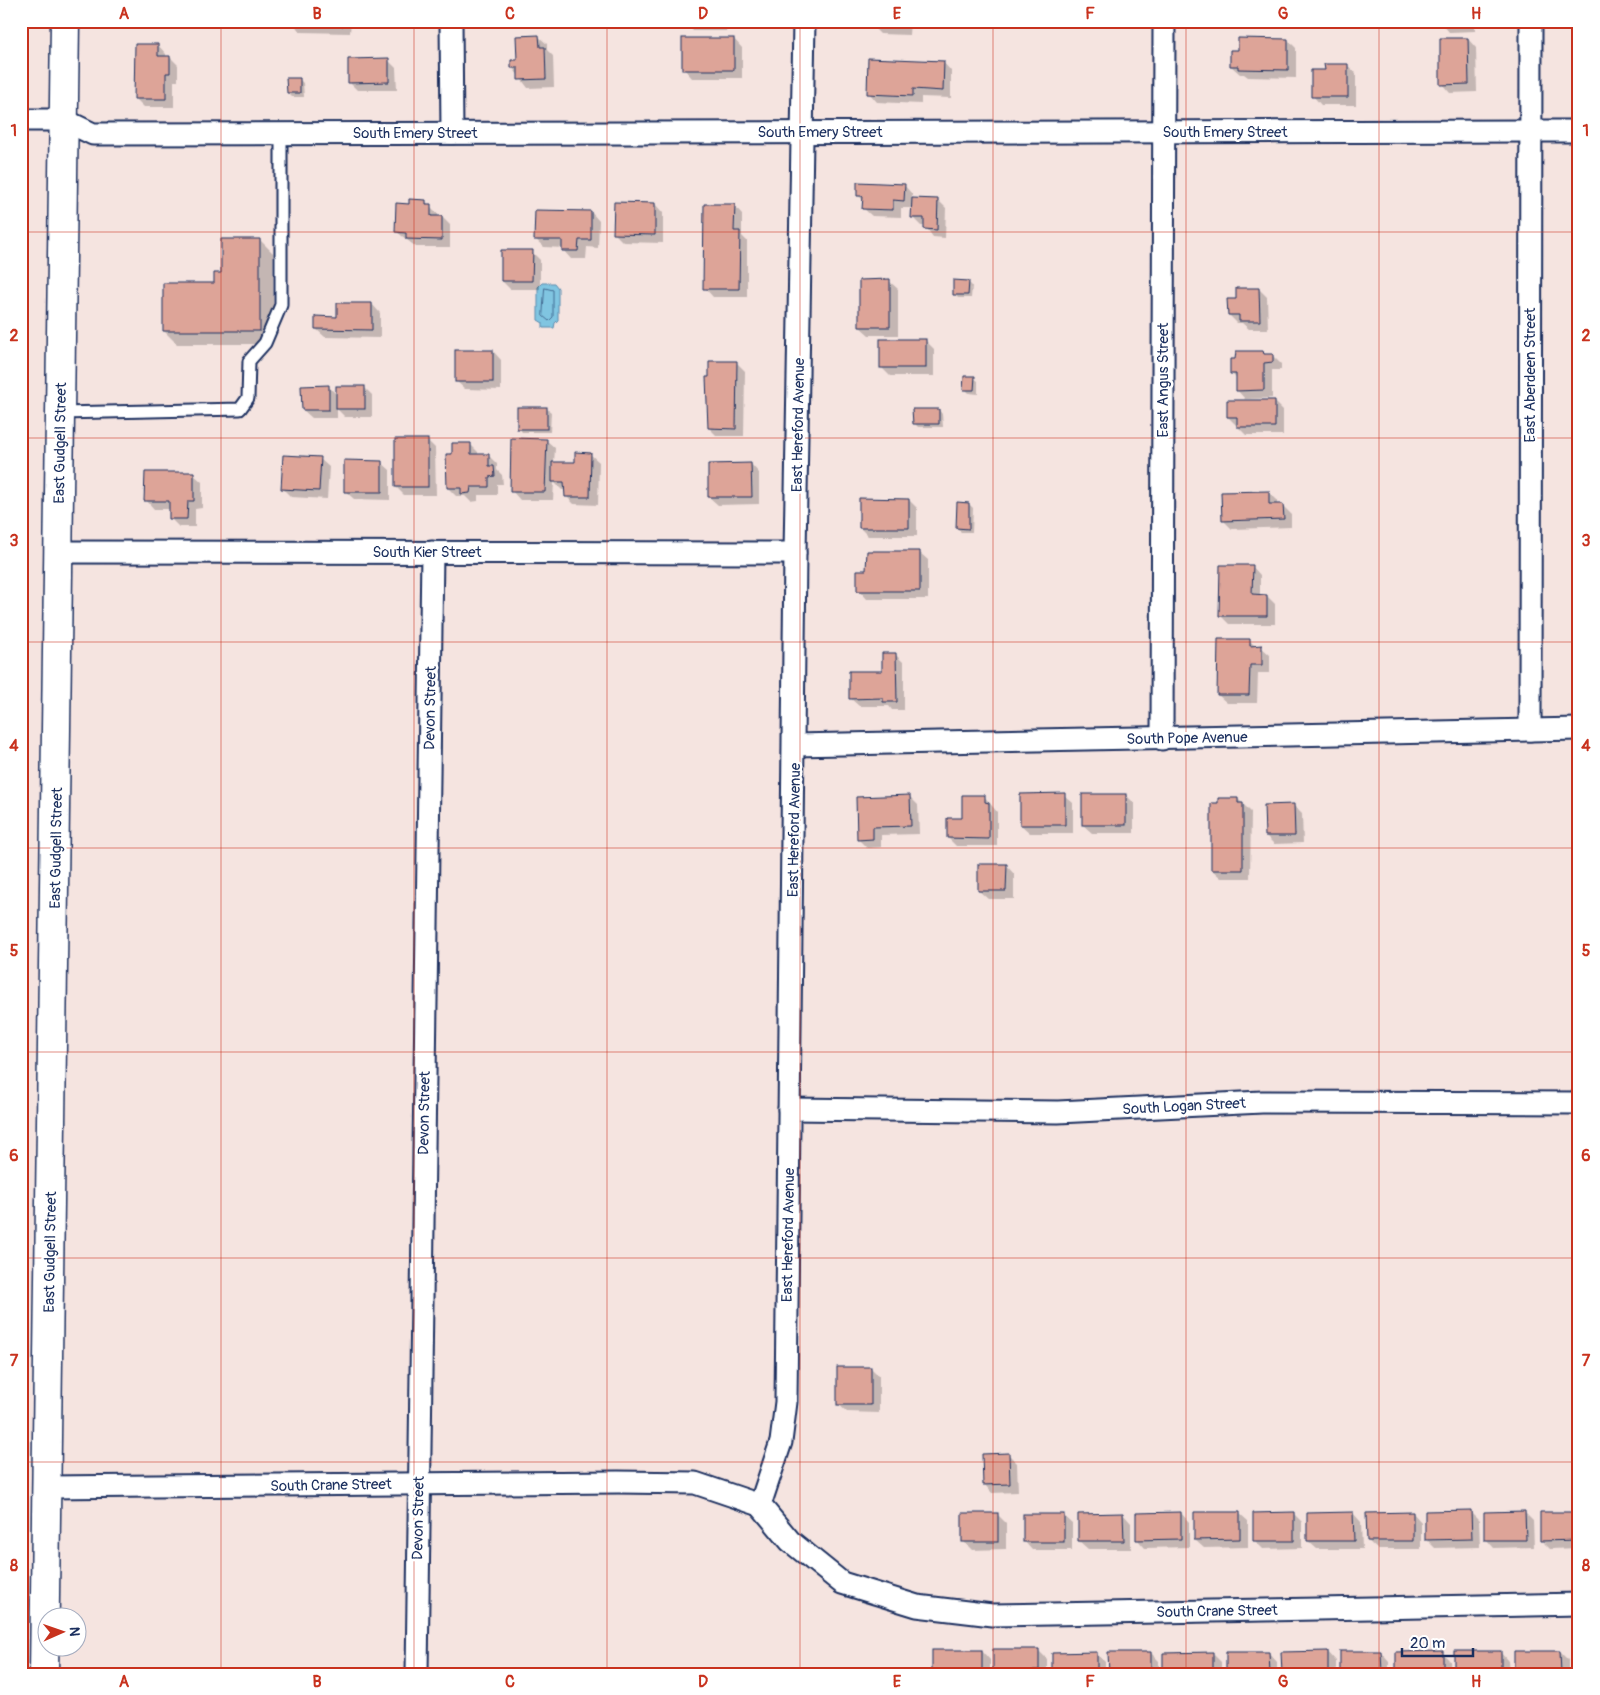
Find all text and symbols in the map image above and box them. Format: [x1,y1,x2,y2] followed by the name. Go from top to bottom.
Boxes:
[119,4,130,24] text: A
[312,4,322,24] text: B
[505,4,515,24] text: C
[698,4,708,24] text: D
[893,4,902,24] text: E
[1085,4,1095,24] text: F
[1278,4,1289,24] text: G
[1471,4,1481,24] text: H
[11,121,17,141] text: 1
[1583,121,1589,141] text: 1
[758,123,883,142] street label: South Emery Street
[1163,123,1288,142] street label: South Emery Street
[353,124,478,143] street label: South Emery Street
[1521,307,1540,442] street label: East Aberdeen Street
[1154,322,1173,437] street label: East Angus Street
[10,326,19,346] text: 2
[1582,326,1591,346] text: 2
[788,357,809,492] street label: East Hereford Avenue
[50,381,71,504] street label: East Gudgell Street
[10,531,19,551] text: 3
[1582,531,1591,551] text: 3
[372,543,482,562] street label: South Kier Street
[420,665,441,750] street label: Devon Street
[1126,728,1248,749] street label: South Pope Avenue
[9,736,19,756] text: 4
[1581,736,1591,756] text: 4
[784,762,805,897] street label: East Hereford Avenue
[46,786,67,909] street label: East Gudgell Street
[10,941,19,961] text: 5
[1582,941,1591,961] text: 5
[414,1070,435,1155] street label: Devon Street
[1122,1094,1247,1119] street label: South Logan Street
[9,1146,19,1166] text: 6
[1581,1146,1591,1166] text: 6
[778,1167,799,1302] street label: East Hereford Avenue
[40,1190,61,1313] street label: East Gudgell Street
[10,1351,19,1371] text: 7
[1582,1351,1591,1371] text: 7
[270,1475,393,1496] street label: South Crane Street
[408,1475,429,1560] street label: Devon Street
[10,1556,18,1576] text: 8
[1582,1556,1590,1576] text: 8
[1156,1601,1279,1622] street label: South Crane Street
[38,1608,88,1658] north arrow
[1402,1625,1474,1657] scale bar
[66,1627,83,1637] text: N
[1410,1634,1445,1653] text: 20 m
[119,1672,130,1692] text: A
[312,1672,322,1692] text: B
[505,1672,515,1692] text: C
[698,1672,708,1692] text: D
[893,1672,902,1692] text: E
[1085,1672,1095,1692] text: F
[1278,1672,1289,1692] text: G
[1471,1672,1481,1692] text: H

